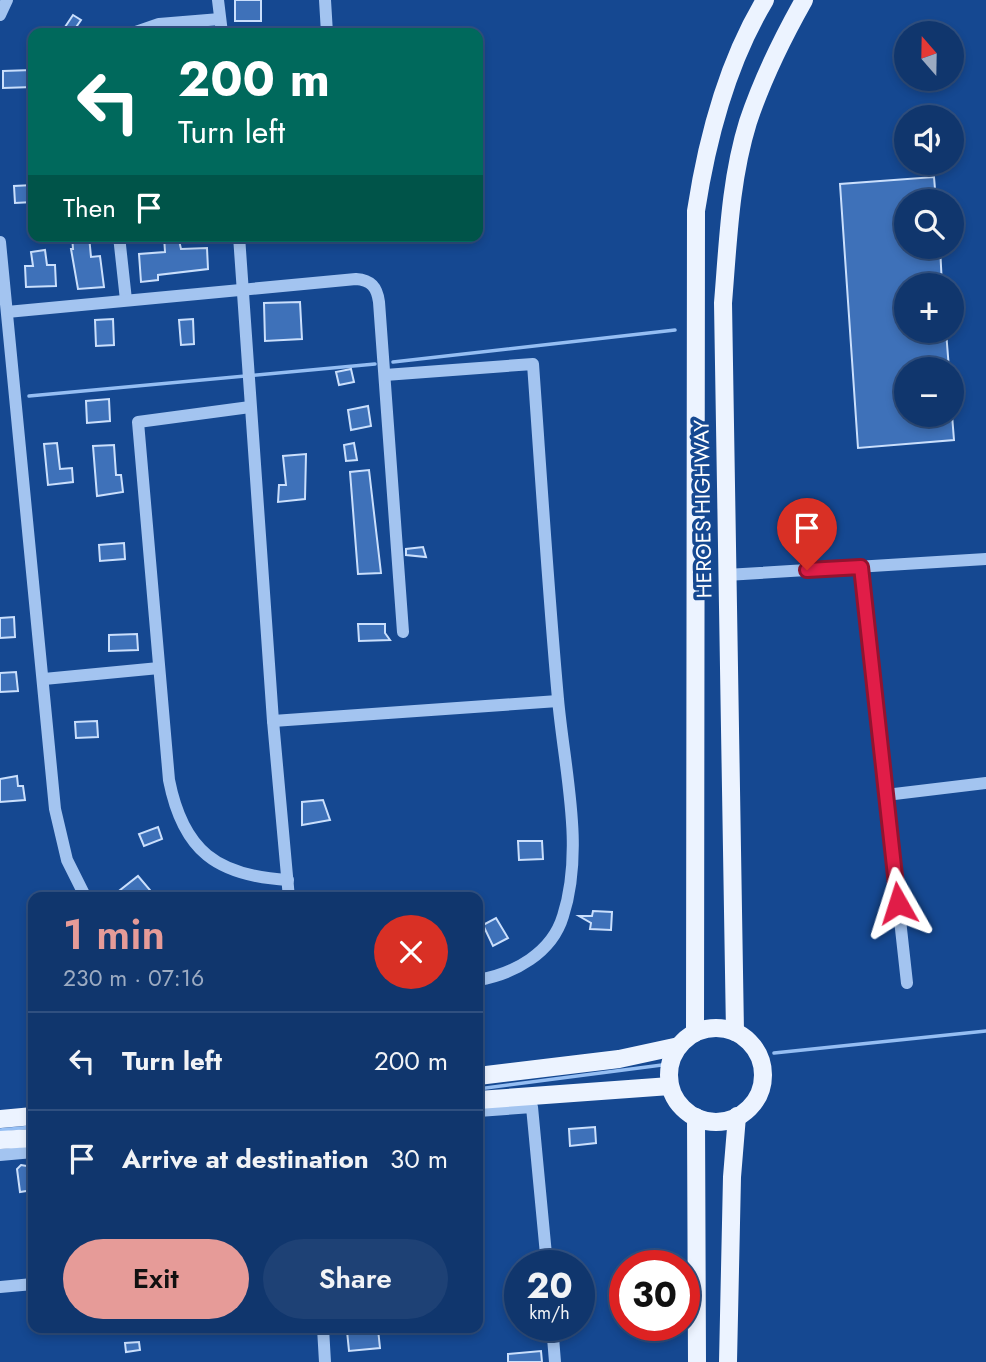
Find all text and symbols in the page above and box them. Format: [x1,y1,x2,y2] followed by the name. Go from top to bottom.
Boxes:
[894,21,964,91] north arrow
[894,21,964,427] map controls
[178,44,330,114] text: 200 m
[63,56,154,147] icon: left
[894,105,964,175] button: sound
[178,109,285,155] text: Turn left
[63,189,116,227] text: Then
[130,189,168,227] icon: arrive
[894,189,964,259] button: search
[894,273,964,343] button: +
[894,357,964,427] button: −
[686,419,720,599] street label: HEROES HIGHWAY
[777,498,837,570] pin
[788,509,826,547] icon: arrive
[861,866,935,940] position arrow
[63,904,165,965] text: 1 min
[374,915,448,989] button: close
[63,961,204,995] text: 230 m · 07:16
[63,1042,101,1080] icon: left
[122,1042,222,1080] text: Turn left
[374,1042,448,1080] text: 200 m
[63,1140,101,1178] icon: arrive
[122,1140,369,1178] text: Arrive at destination
[390,1140,448,1178] text: 30 m
[63,1239,249,1319] button: Exit
[263,1239,448,1319] button: Share
[609,1250,700,1341] speed limit sign: 30
[526,1261,573,1311] text: 20
[529,1300,570,1326] text: km/h

